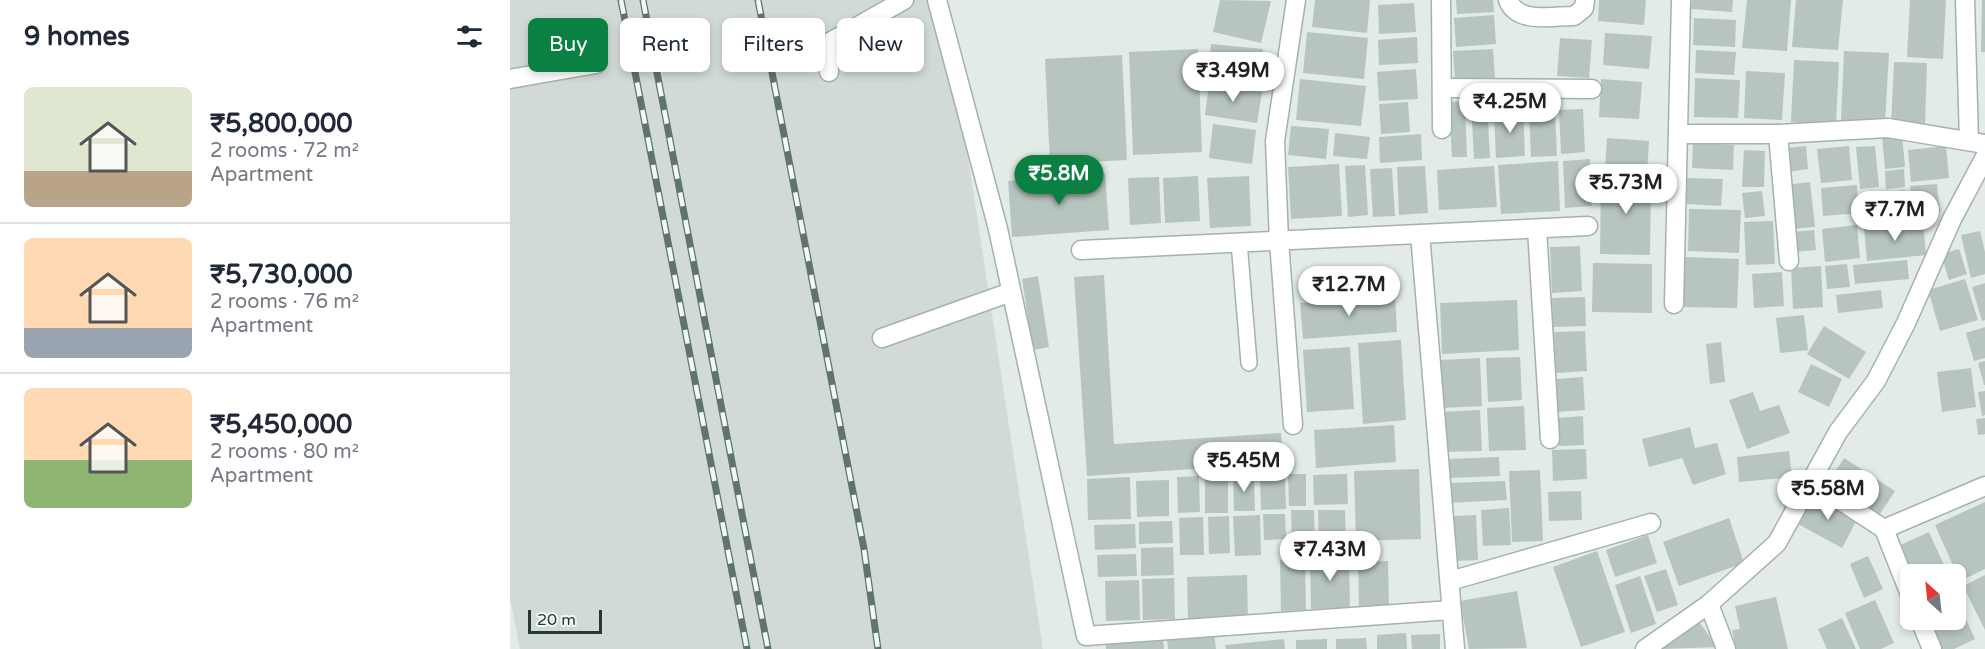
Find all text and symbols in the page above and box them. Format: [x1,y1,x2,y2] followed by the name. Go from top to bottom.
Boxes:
[528,18,608,72] chip: Buy
[620,18,710,72] chip: Rent
[722,18,825,72] chip: Filters
[837,18,924,72] chip: New
[453,20,486,53] icon: filters
[24,21,130,52] text: 9 homes
[1184,52,1282,103] pin: ₹3.49M
[1196,59,1270,83] text: ₹3.49M
[1461,83,1559,134] pin: ₹4.25M
[1473,90,1547,114] text: ₹4.25M
[210,108,353,139] text: ₹5,800,000
[72,111,144,183] icon: home
[210,139,359,163] text: 2 rooms · 72 m²
[1017,155,1101,206] pin: ₹5.8M
[1028,162,1090,186] text: ₹5.8M
[210,163,313,187] text: Apartment
[1577,164,1675,215] pin: ₹5.73M
[1589,171,1663,195] text: ₹5.73M
[1853,191,1937,242] pin: ₹7.7M
[1865,198,1925,222] text: ₹7.7M
[210,259,353,290] text: ₹5,730,000
[72,262,144,334] icon: home
[1300,266,1398,317] pin: ₹12.7M
[1312,273,1386,297] text: ₹12.7M
[210,290,359,314] text: 2 rooms · 76 m²
[210,314,313,338] text: Apartment
[210,409,352,440] text: ₹5,450,000
[72,412,144,484] icon: home
[210,440,359,464] text: 2 rooms · 80 m²
[1195,442,1293,493] pin: ₹5.45M
[1207,449,1281,473] text: ₹5.45M
[210,464,313,488] text: Apartment
[1779,470,1877,521] pin: ₹5.58M
[1791,477,1865,501] text: ₹5.58M
[1281,531,1379,582] pin: ₹7.43M
[1294,538,1366,562] text: ₹7.43M
[1900,564,1966,630] north arrow
[1900,564,1966,630] map controls
[528,607,602,634] scale bar
[537,610,576,630] text: 20 m

